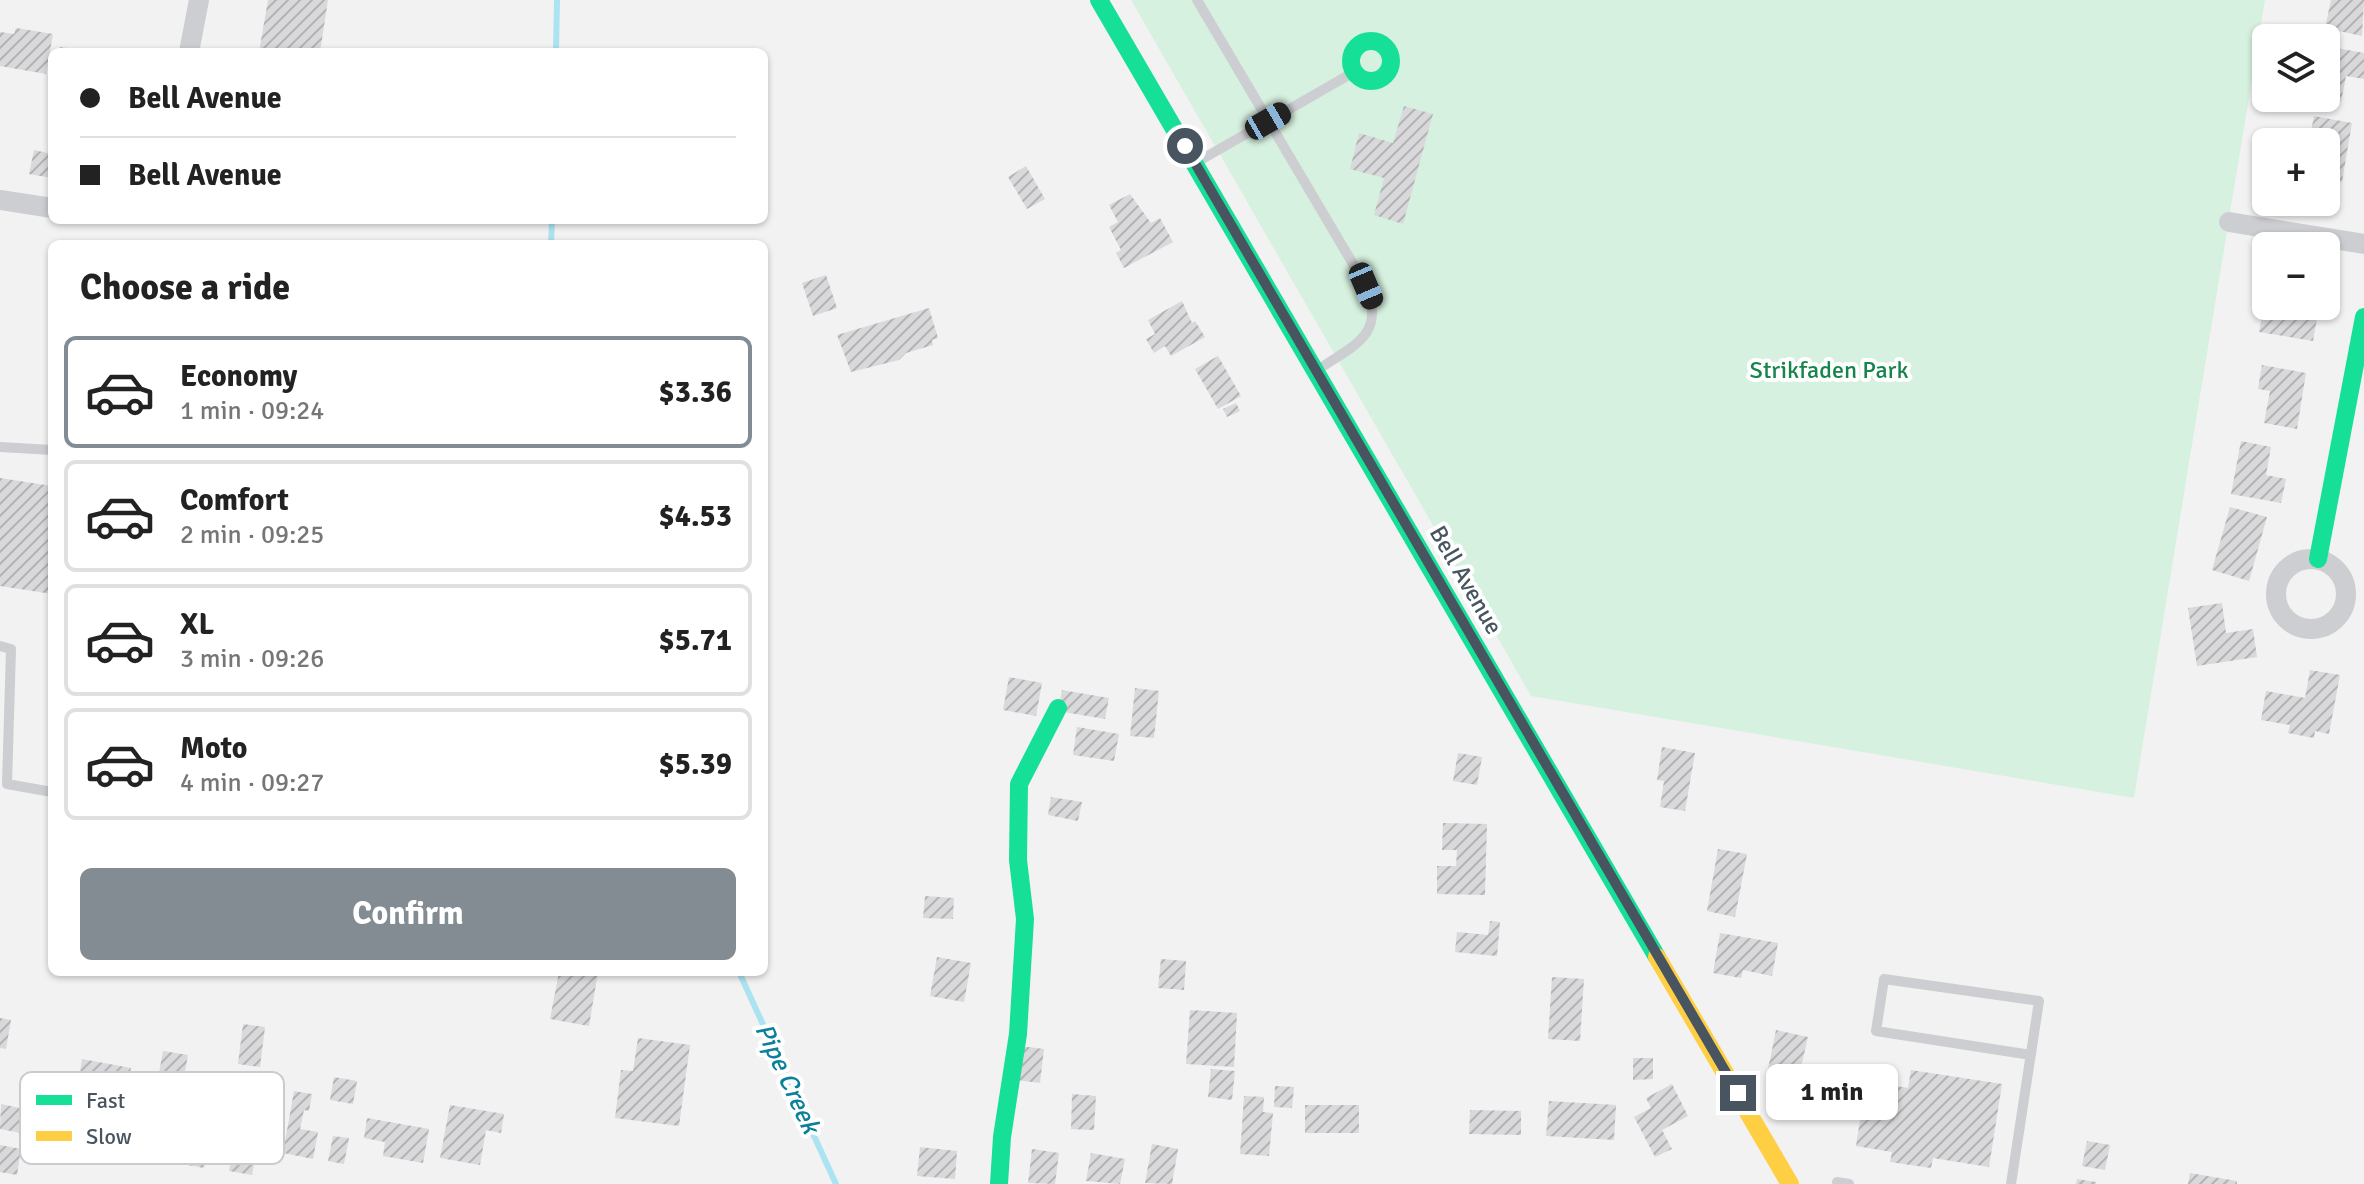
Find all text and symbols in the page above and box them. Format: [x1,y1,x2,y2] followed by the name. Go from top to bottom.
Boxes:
[2252,24,2340,320] map controls
[2252,24,2340,112] button: layers
[128,80,282,117] text: Bell Avenue
[1241,99,1295,143] car
[1167,128,1203,164] route start
[2252,128,2340,216] button: +
[128,157,282,194] text: Bell Avenue
[2252,232,2340,320] button: −
[1346,259,1386,313] car
[80,265,290,310] text: Choose a ride
[1750,355,1908,385] park label: Strikfaden Park
[84,356,156,428] icon: car
[180,358,297,395] text: Economy
[659,374,732,411] text: $3.36
[180,395,324,427] text: 1 min · 09:24
[84,480,156,552] icon: car
[180,482,289,519] text: Comfort
[659,498,732,535] text: $4.53
[180,519,324,551] text: 2 min · 09:25
[1423,520,1509,640] street label: Bell Avenue
[84,604,156,676] icon: car
[180,606,214,643] text: XL
[659,622,732,659] text: $5.71
[180,643,324,675] text: 3 min · 09:26
[84,728,156,800] icon: car
[180,730,247,767] text: Moto
[659,746,732,783] text: $5.39
[180,767,324,799] text: 4 min · 09:27
[80,868,736,960] button: Confirm
[748,1018,827,1141] water label: Pipe Creek
[1766,1065,1898,1121] callout: 1 min
[20,1072,284,1164] legend
[1720,1075,1756,1111] route end
[1801,1076,1863,1108] text: 1 min
[86,1087,126,1114] text: Fast
[86,1123,132,1150] text: Slow

